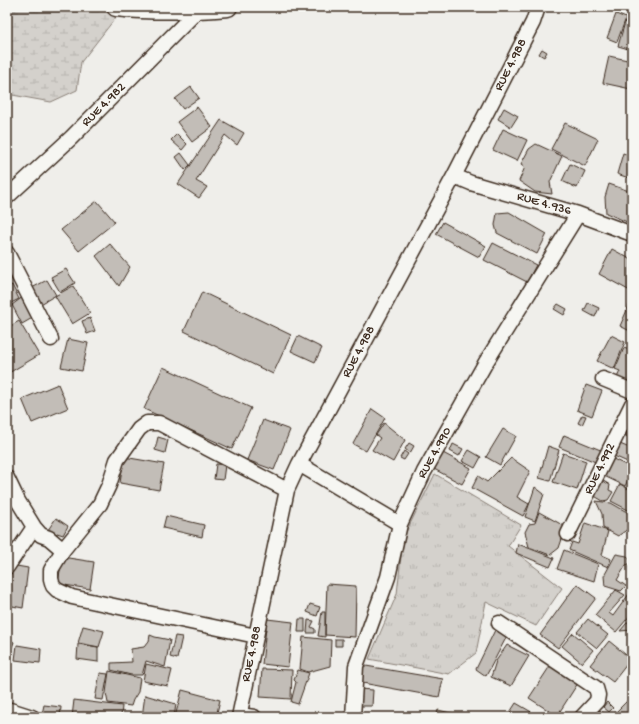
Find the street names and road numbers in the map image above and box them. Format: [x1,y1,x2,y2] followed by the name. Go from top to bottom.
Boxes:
[491,36,531,94] street label: RUE 4.988
[79,80,129,130] street label: RUE 4.982
[515,189,573,219] street label: RUE 4.936
[339,324,379,380] street label: RUE 4.988
[415,424,455,481] street label: RUE 4.990
[581,440,619,497] street label: RUE 4.992
[239,625,265,683] street label: RUE 4.988

